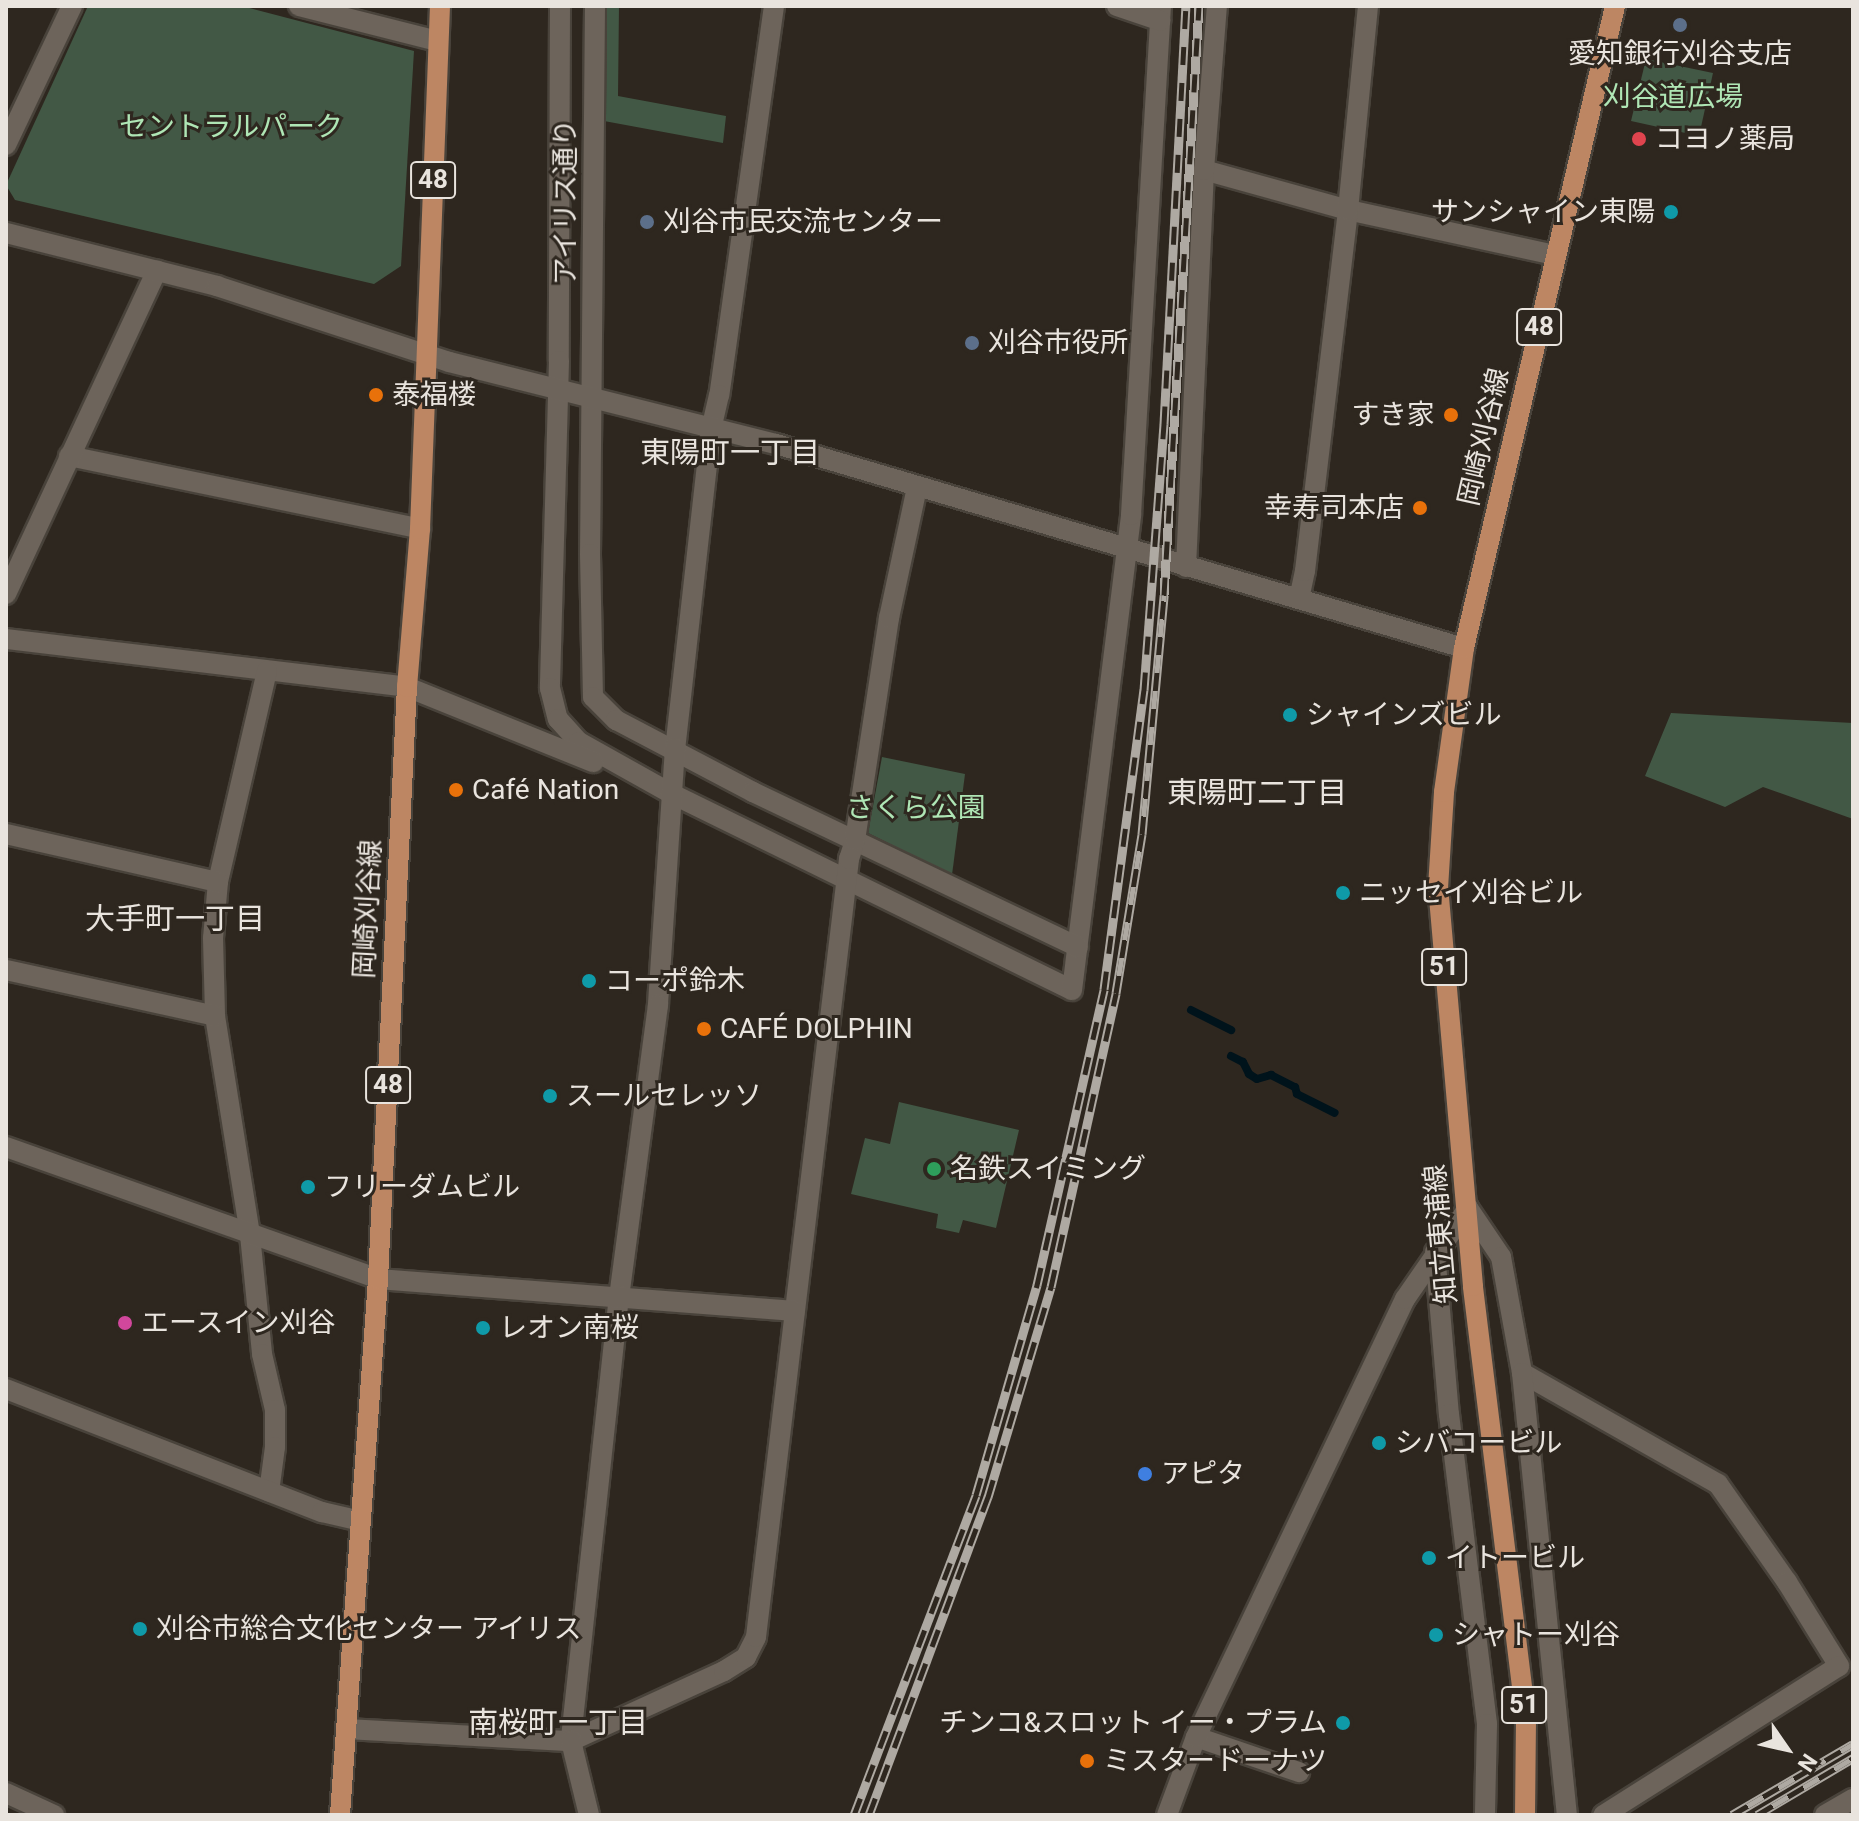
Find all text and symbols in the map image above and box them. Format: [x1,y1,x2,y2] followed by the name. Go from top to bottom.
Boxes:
[1671,16,1689,34] marker: 愛知銀行刈谷支店
[1568,37,1792,71] place label: 愛知銀行刈谷支店
[1603,80,1743,114] park label: 刈谷道広場
[119,110,343,144] park label: セントラルパーク
[549,118,583,286] street label: アイリス通り
[1655,122,1795,156] place label: コヨノ薬局
[1630,130,1648,148] marker: コヨノ薬局
[409,158,457,202] road number: 48
[1431,195,1655,229] place label: サンシャイン東陽
[1662,203,1680,221] marker: サンシャイン東陽
[663,205,943,239] place label: 刈谷市民交流センター
[638,213,656,231] marker: 刈谷市民交流センター
[1515,305,1563,349] road number: 48
[988,326,1128,360] place label: 刈谷市役所
[963,334,981,352] marker: 刈谷市役所
[1452,365,1516,509] street label: 岡崎刈谷線
[392,378,476,412] place label: 泰福楼
[367,386,385,404] marker: 泰福楼
[1351,398,1435,432] place label: すき家
[1442,406,1460,424] marker: すき家
[640,435,820,471] district label: 東陽町一丁目
[1264,491,1404,525] place label: 幸寿司本店
[1411,499,1429,517] marker: 幸寿司本店
[1306,698,1502,732] place label: シャインズビル
[1281,706,1299,724] marker: シャインズビル
[472,773,619,807] place label: Café Nation
[1167,775,1347,811] district label: 東陽町二丁目
[447,781,465,799] marker: Café Nation
[846,791,986,825] park label: さくら公園
[348,838,388,980] street label: 岡崎刈谷線
[1359,876,1583,910] place label: ニッセイ刈谷ビル
[1334,884,1352,902] marker: ニッセイ刈谷ビル
[85,901,265,937] district label: 大手町一丁目
[1420,945,1468,989] road number: 51
[605,964,745,998] place label: コーポ鈴木
[580,972,598,990] marker: コーポ鈴木
[720,1012,913,1046] place label: CAFÉ DOLPHIN
[695,1020,713,1038] marker: CAFÉ DOLPHIN
[364,1063,412,1107] road number: 48
[566,1079,762,1113] place label: スールセレッソ
[541,1087,559,1105] marker: スールセレッソ
[950,1152,1146,1186] place label: 名鉄スイミング
[925,1160,943,1178] marker: 名鉄スイミング
[1418,1163,1464,1305] street label: 知立東浦線
[324,1170,520,1204] place label: フリーダムビル
[299,1178,317,1196] marker: フリーダムビル
[141,1306,337,1340] place label: エースイン刈谷
[499,1311,639,1345] place label: レオン南桜
[116,1314,134,1332] marker: エースイン刈谷
[474,1319,492,1337] marker: レオン南桜
[1395,1426,1563,1460] place label: シバコービル
[1370,1434,1388,1452] marker: シバコービル
[1161,1457,1245,1491] place label: アピタ
[1136,1465,1154,1483] marker: アピタ
[1445,1541,1585,1575] place label: イトービル
[1420,1549,1438,1567] marker: イトービル
[156,1612,583,1646] place label: 刈谷市総合文化センター アイリス
[1452,1618,1620,1652] place label: シャトー刈谷
[131,1620,149,1638] marker: 刈谷市総合文化センター アイリス
[1427,1626,1445,1644] marker: シャトー刈谷
[1500,1683,1548,1727] road number: 51
[468,1705,648,1741] district label: 南桜町一丁目
[939,1706,1327,1740] place label: チンコ&スロット イー・プラム
[1747,1709,1827,1789] north arrow
[1334,1714,1352,1732] marker: チンコ&スロット イー・プラム
[1103,1744,1327,1778] place label: ミスタードーナツ
[1793,1749,1822,1776] text: N
[1078,1752,1096,1770] marker: ミスタードーナツ

